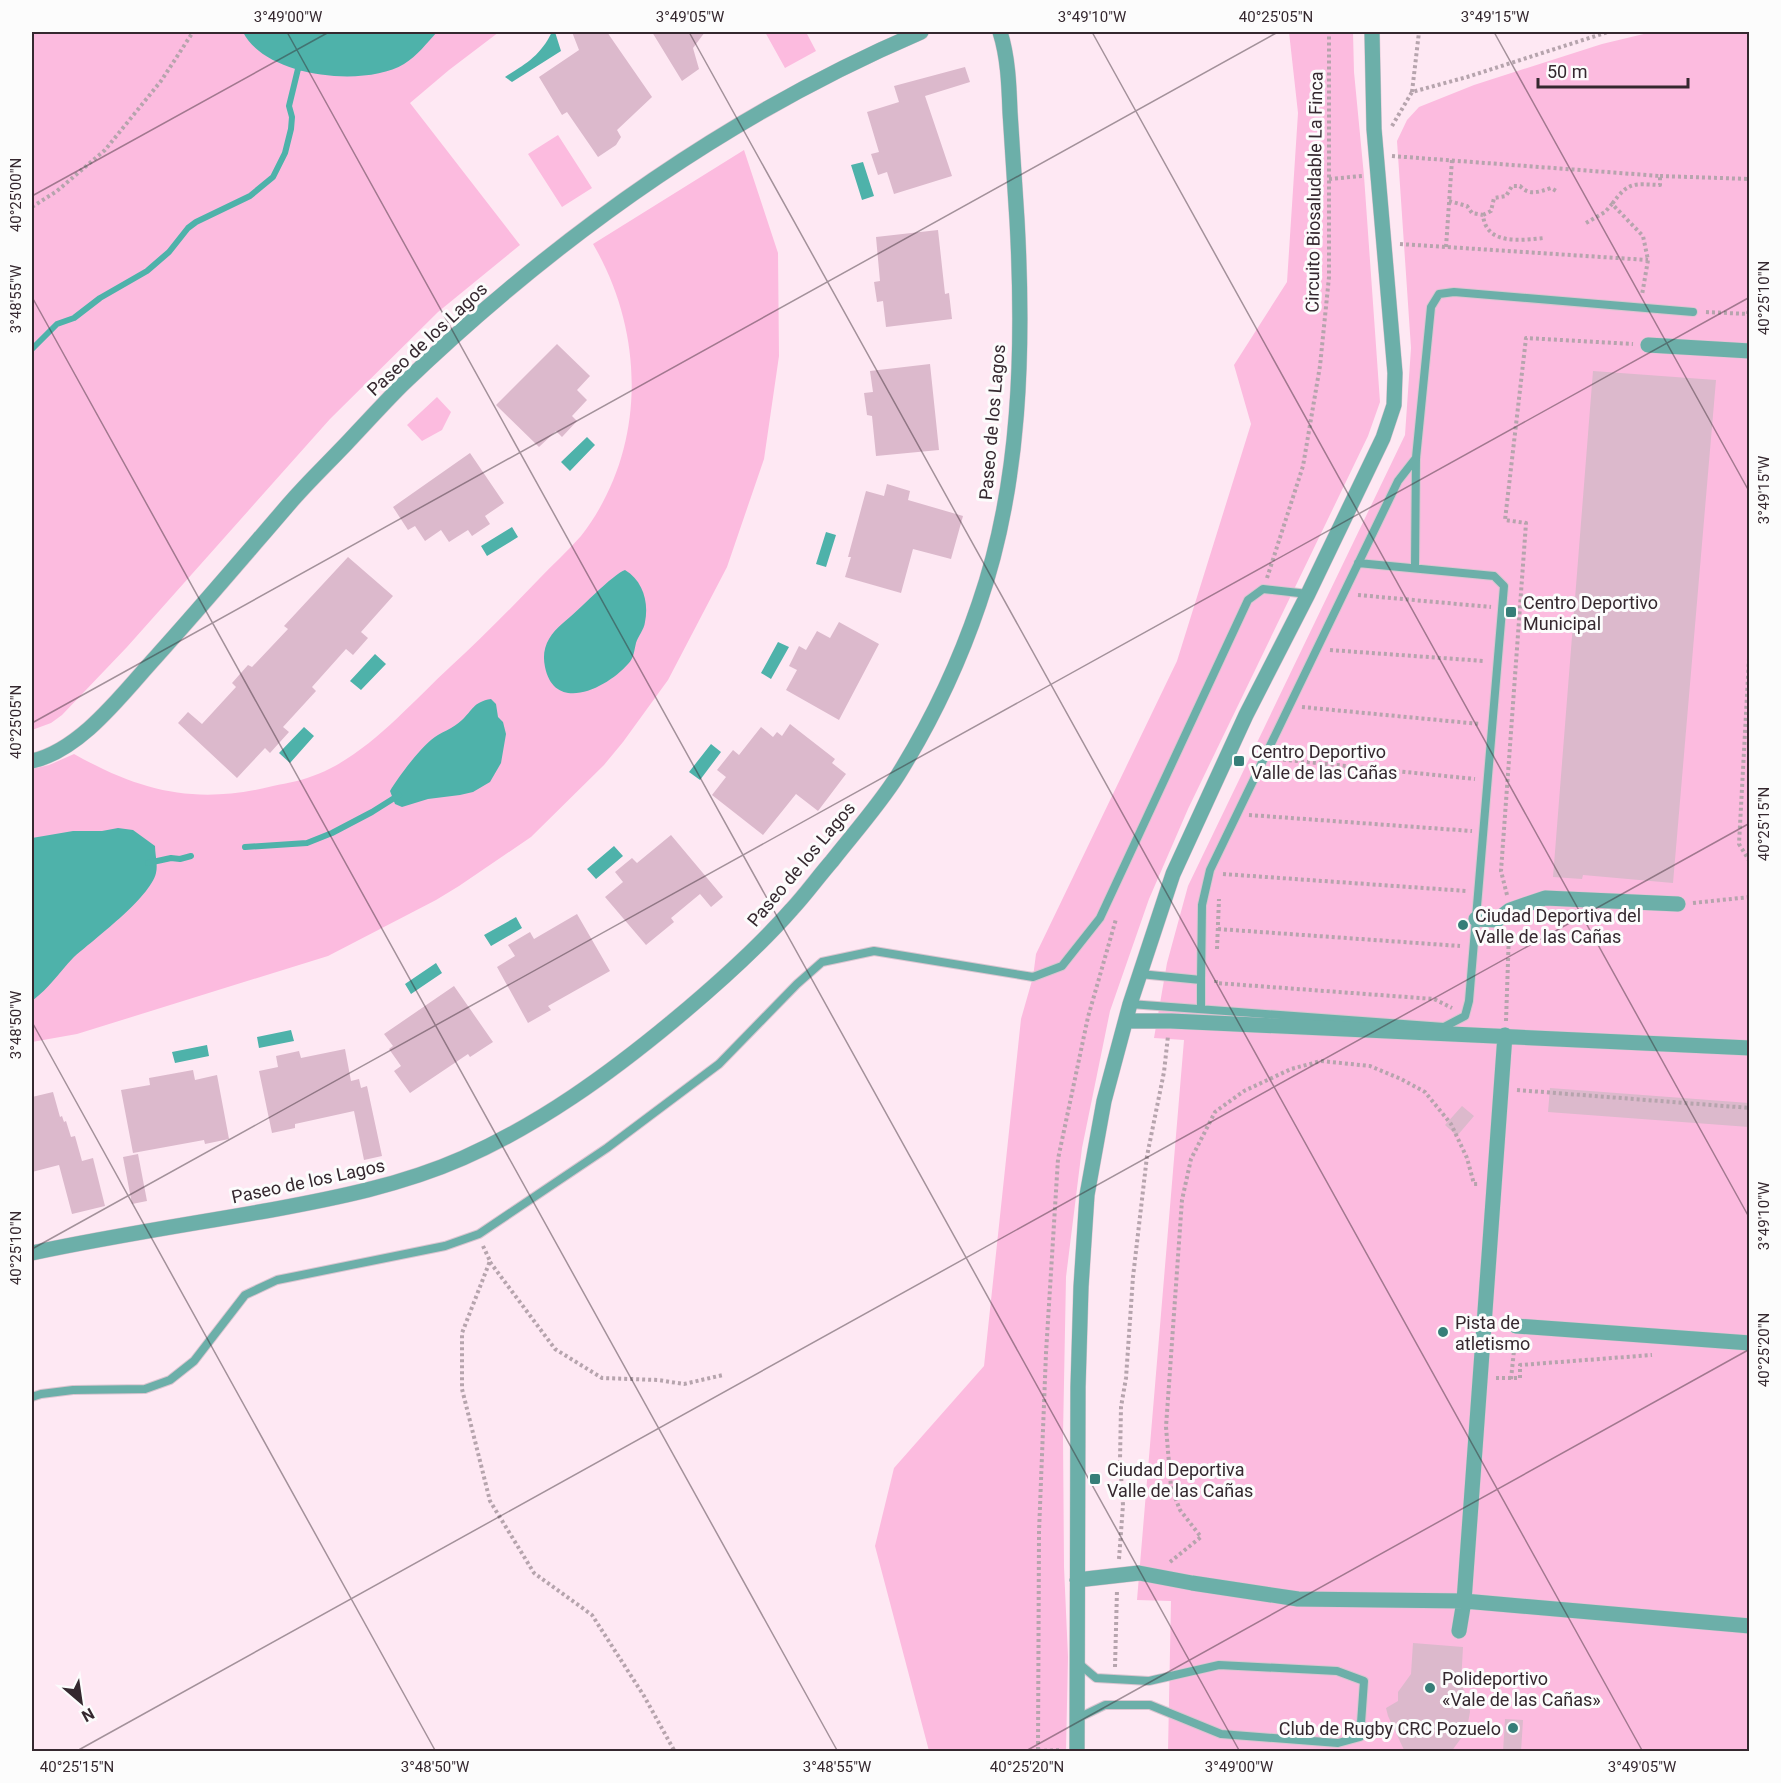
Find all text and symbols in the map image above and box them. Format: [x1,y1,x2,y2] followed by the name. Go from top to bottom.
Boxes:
[254,8,322,26] text: 3°49'00"W
[656,8,724,26] text: 3°49'05"W
[1058,8,1126,26] text: 3°49'10"W
[1239,8,1313,26] text: 40°25'05"N
[1461,8,1529,26] text: 3°49'15"W
[1538,51,1688,89] scale bar
[1547,61,1587,82] text: 50 m
[1301,71,1327,313] street label: Circuito Biosaludable La Finca
[7,158,25,232] text: 40°25'00"N
[1755,261,1773,335] text: 40°25'10"N
[7,265,25,333] text: 3°48'55"W
[363,278,491,400] street label: Paseo de los Lagos
[975,343,1009,501] street label: Paseo de los Lagos
[1755,456,1773,524] text: 3°49'15"W
[1523,592,1658,634] place label: Centro Deportivo Municipal
[1504,605,1518,619] marker: Centro Deportivo Municipal
[7,685,25,759] text: 40°25'05"N
[1251,741,1397,783] place label: Centro Deportivo Valle de las Cañas
[1232,754,1246,768] marker: Centro Deportivo Valle de las Cañas
[1755,787,1773,861] text: 40°25'15"N
[743,797,859,931] street label: Paseo de los Lagos
[1475,905,1641,947] place label: Ciudad Deportiva del Valle de las Cañas
[1456,918,1470,932] marker: Ciudad Deportiva del Valle de las Cañas
[7,991,25,1059] text: 3°48'50"W
[229,1154,387,1208] street label: Paseo de los Lagos
[1755,1182,1773,1250] text: 3°49'10"W
[7,1211,25,1285] text: 40°25'10"N
[1455,1312,1530,1354] place label: Pista de atletismo
[1755,1313,1773,1387] text: 40°25'20"N
[1436,1325,1450,1339] marker: Pista de atletismo
[1107,1459,1253,1501] place label: Ciudad Deportiva Valle de las Cañas
[1088,1472,1102,1486] marker: Ciudad Deportiva Valle de las Cañas
[1442,1668,1601,1710] place label: Polideportivo «Vale de las Cañas»
[51,1672,111,1732] north arrow
[1423,1681,1437,1695] marker: Polideportivo «Vale de las Cañas»
[78,1704,98,1726] text: N
[1279,1718,1501,1739] place label: Club de Rugby CRC Pozuelo
[1506,1721,1520,1735] marker: Club de Rugby CRC Pozuelo
[40,1758,114,1776] text: 40°25'15"N
[401,1758,469,1776] text: 3°48'50"W
[803,1758,871,1776] text: 3°48'55"W
[990,1758,1064,1776] text: 40°25'20"N
[1205,1758,1273,1776] text: 3°49'00"W
[1608,1758,1676,1776] text: 3°49'05"W

